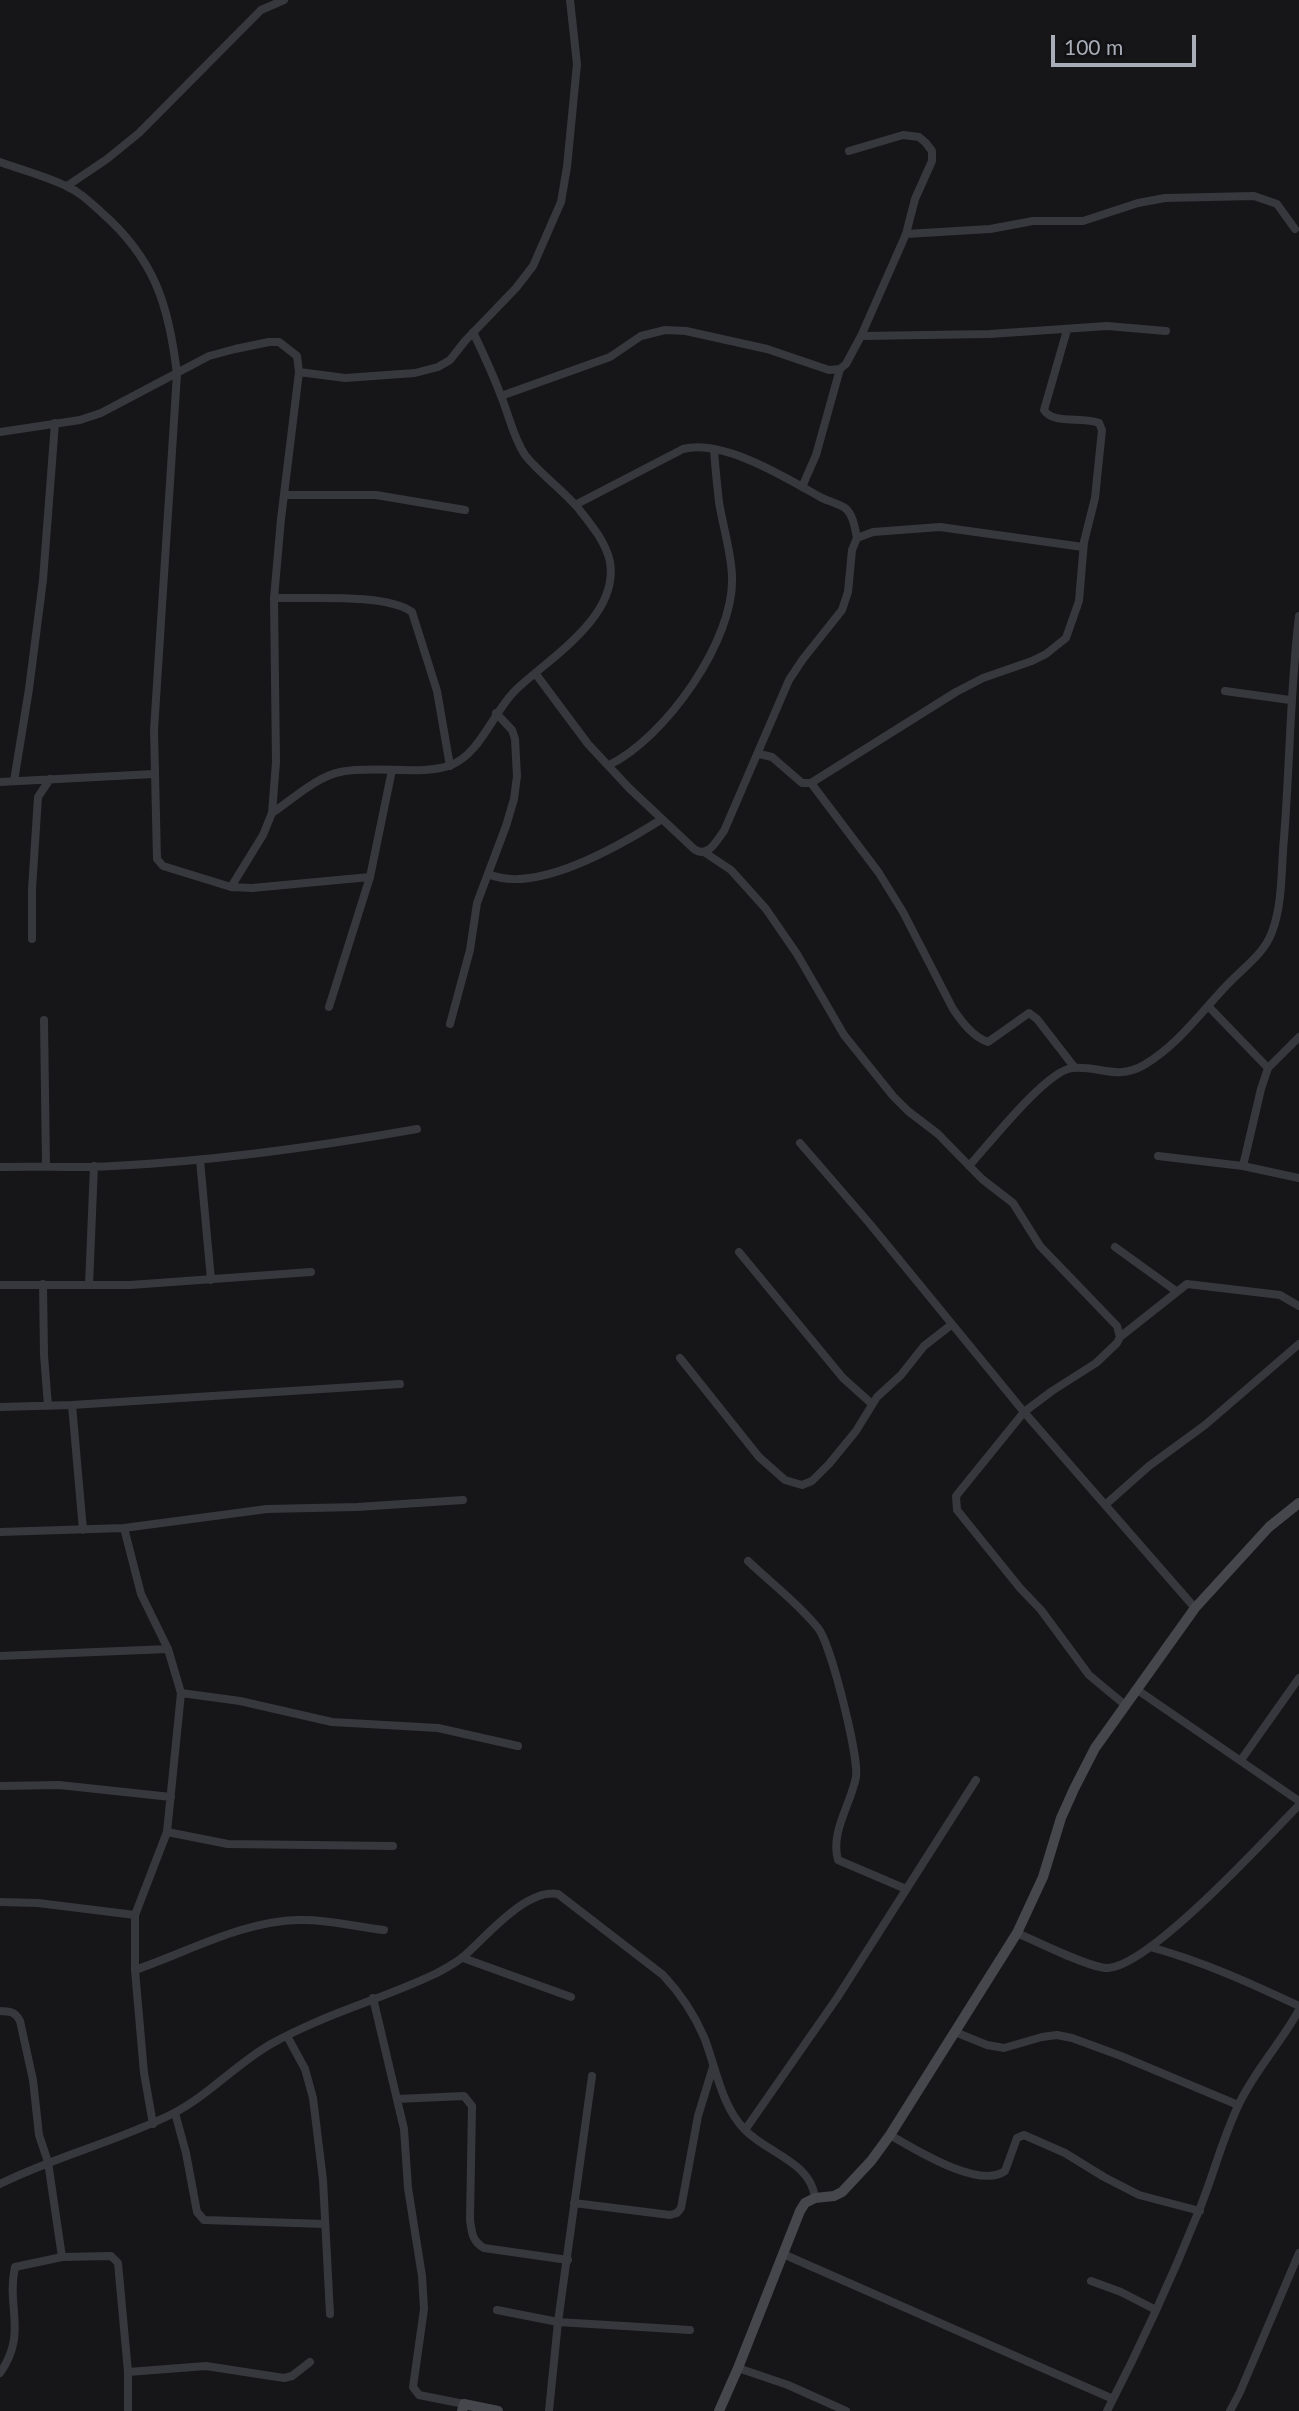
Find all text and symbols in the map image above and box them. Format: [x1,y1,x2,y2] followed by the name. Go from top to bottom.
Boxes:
[1054,21,1199,65] scale bar
[1064,34,1123,59] text: 100 m

